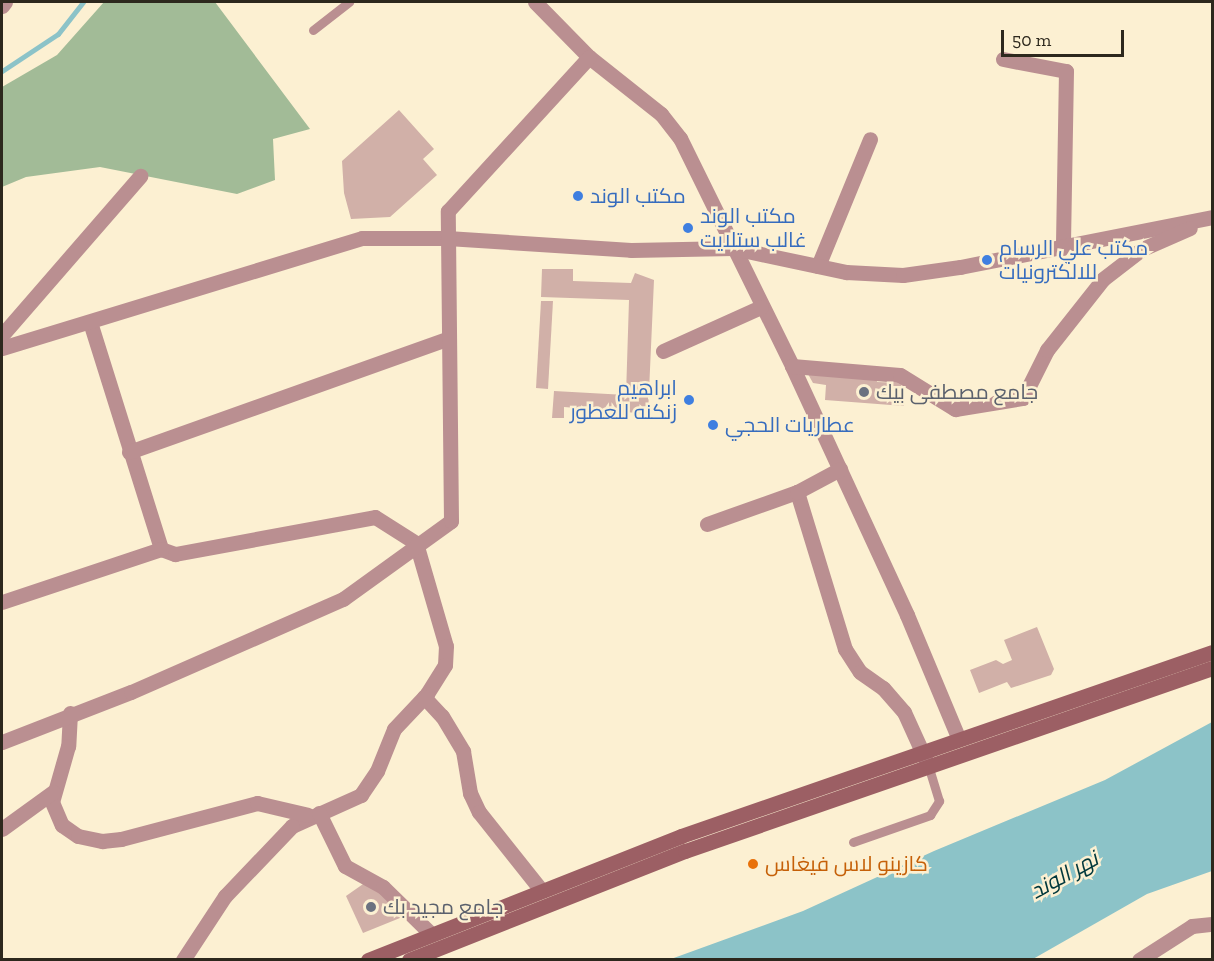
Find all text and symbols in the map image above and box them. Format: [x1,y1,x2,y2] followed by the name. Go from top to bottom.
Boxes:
[1004,18,1127,56] scale bar
[1012,29,1051,51] text: 50 m
[590,183,686,209] place label: مكتب الوند
[571,189,585,203] marker: مكتب الوند
[700,203,807,253] place label: مكتب الوند غالب ستلايت
[681,221,695,235] marker: مكتب الوند غالب ستلايت
[999,235,1148,285] place label: مكتب علي الرسام للالكترونيات
[980,253,994,267] marker: مكتب علي الرسام للالكترونيات
[570,375,677,425] place label: ابراهيم زنكنه للعطور
[876,379,1038,405] place label: جامع مصطفى بيك
[857,385,871,399] marker: جامع مصطفى بيك
[682,393,696,407] marker: ابراهيم زنكنه للعطور
[725,412,855,438] place label: عطاريات الحجي
[706,418,720,432] marker: عطاريات الحجي
[1025,845,1103,905] water label: نهر الوند
[765,851,928,877] place label: كازينو لاس فيغاس
[746,857,760,871] marker: كازينو لاس فيغاس
[383,894,503,920] place label: جامع مجيد بك
[364,900,378,914] marker: جامع مجيد بك

